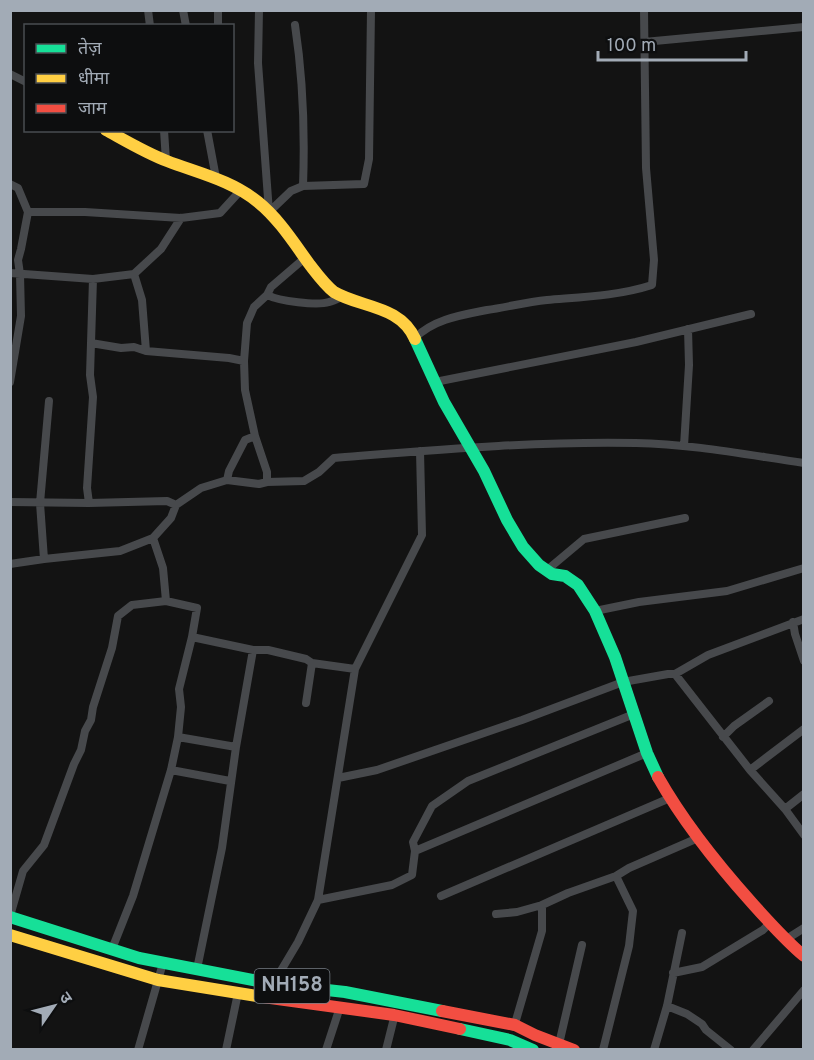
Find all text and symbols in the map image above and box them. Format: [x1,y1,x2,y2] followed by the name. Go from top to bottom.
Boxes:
[24,24,234,132] legend
[598,24,746,62] scale bar
[607,35,656,58] text: 100 m
[78,37,102,61] text: तेज़
[78,68,109,91] text: धीमा
[78,98,108,121] text: जाम
[254,969,330,1003] road number: NH158
[24,976,84,1036] north arrow
[54,989,76,1009] text: उ

